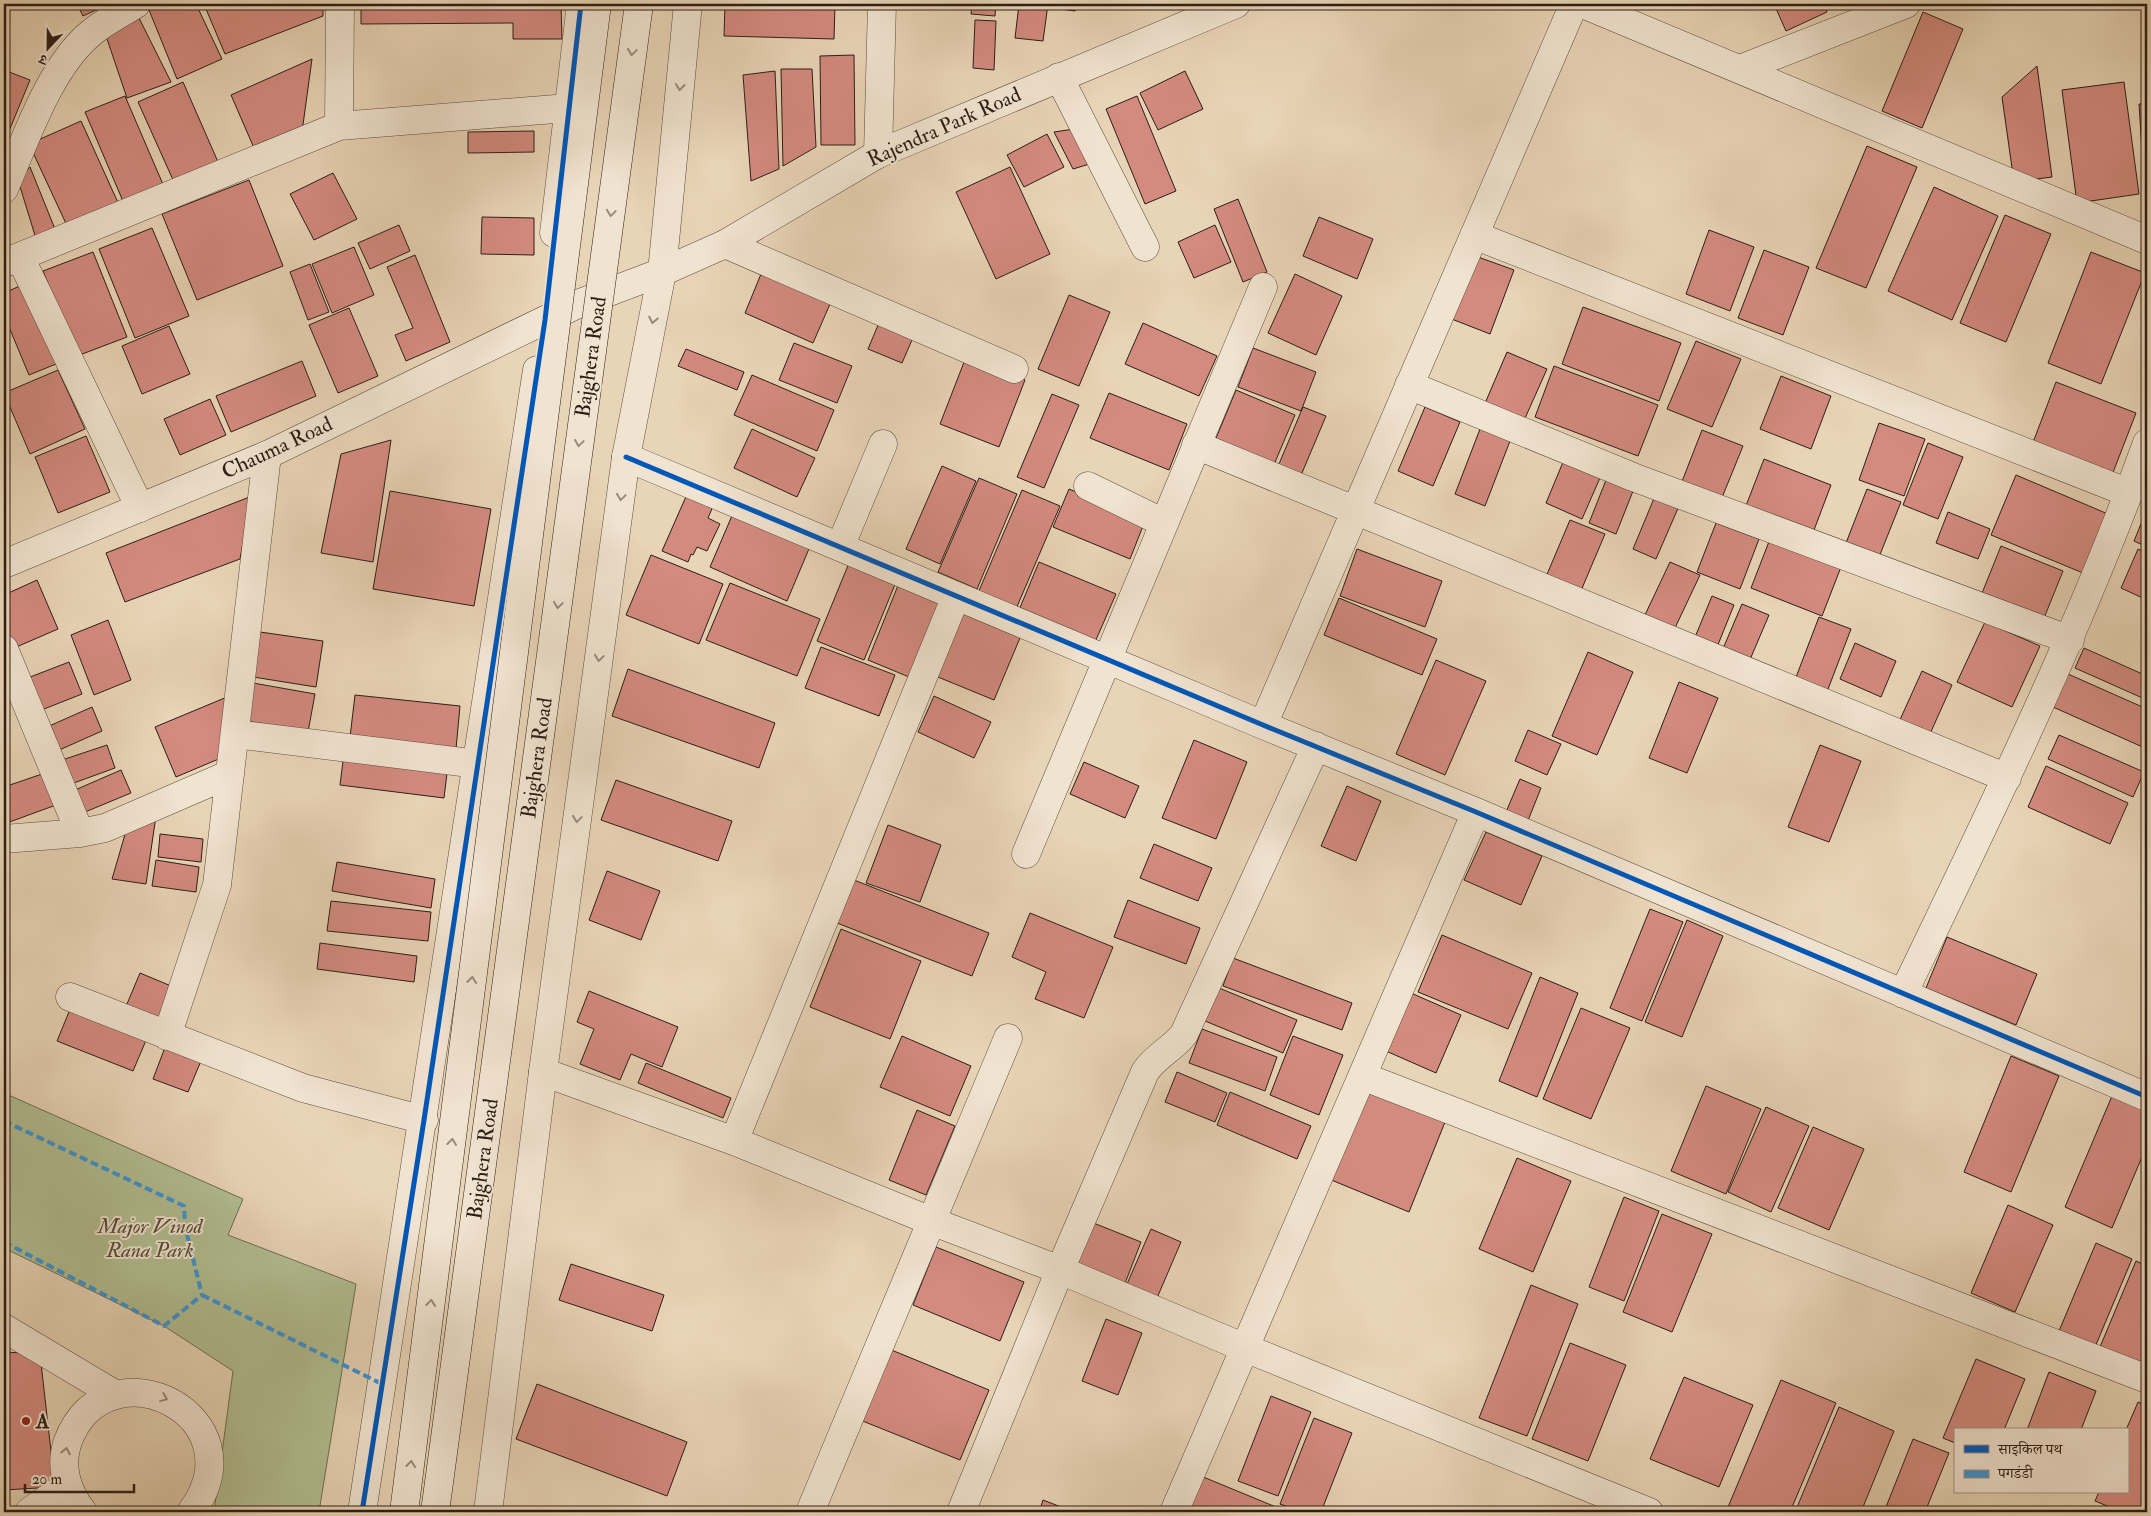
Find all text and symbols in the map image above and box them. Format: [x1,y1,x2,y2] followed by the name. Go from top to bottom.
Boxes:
[22,22,72,72] north arrow
[628,48,638,56] one-way arrow
[36,50,51,69] text: उ
[863,81,1026,173] street label: Rajendra Park Road
[675,83,686,91] one-way arrow
[606,209,616,217] one-way arrow
[569,294,613,419] street label: Bajghera Road
[648,316,658,325] one-way arrow
[217,410,337,485] street label: Chauma Road
[575,439,585,448] one-way arrow
[616,493,626,502] one-way arrow
[553,601,564,609] one-way arrow
[594,655,605,663] one-way arrow
[515,695,559,820] street label: Bajghera Road
[572,816,583,824] one-way arrow
[467,976,477,985] one-way arrow
[461,1096,505,1221] street label: Bajghera Road
[446,1137,457,1145] one-way arrow
[96,1213,204,1264] park label: Major Vinod Rana Park
[425,1298,436,1306] one-way arrow
[159,1392,168,1403] one-way arrow
[35,1408,50,1435] place label: A
[20,1415,32,1427] marker: A
[1954,1428,2128,1494] legend
[1997,1440,2063,1459] text: साइकिल पथ
[61,1446,71,1455] one-way arrow
[405,1460,416,1468] one-way arrow
[25,1461,134,1493] scale bar
[1997,1464,2034,1483] text: पगडंडी
[32,1470,62,1489] text: 20 m

